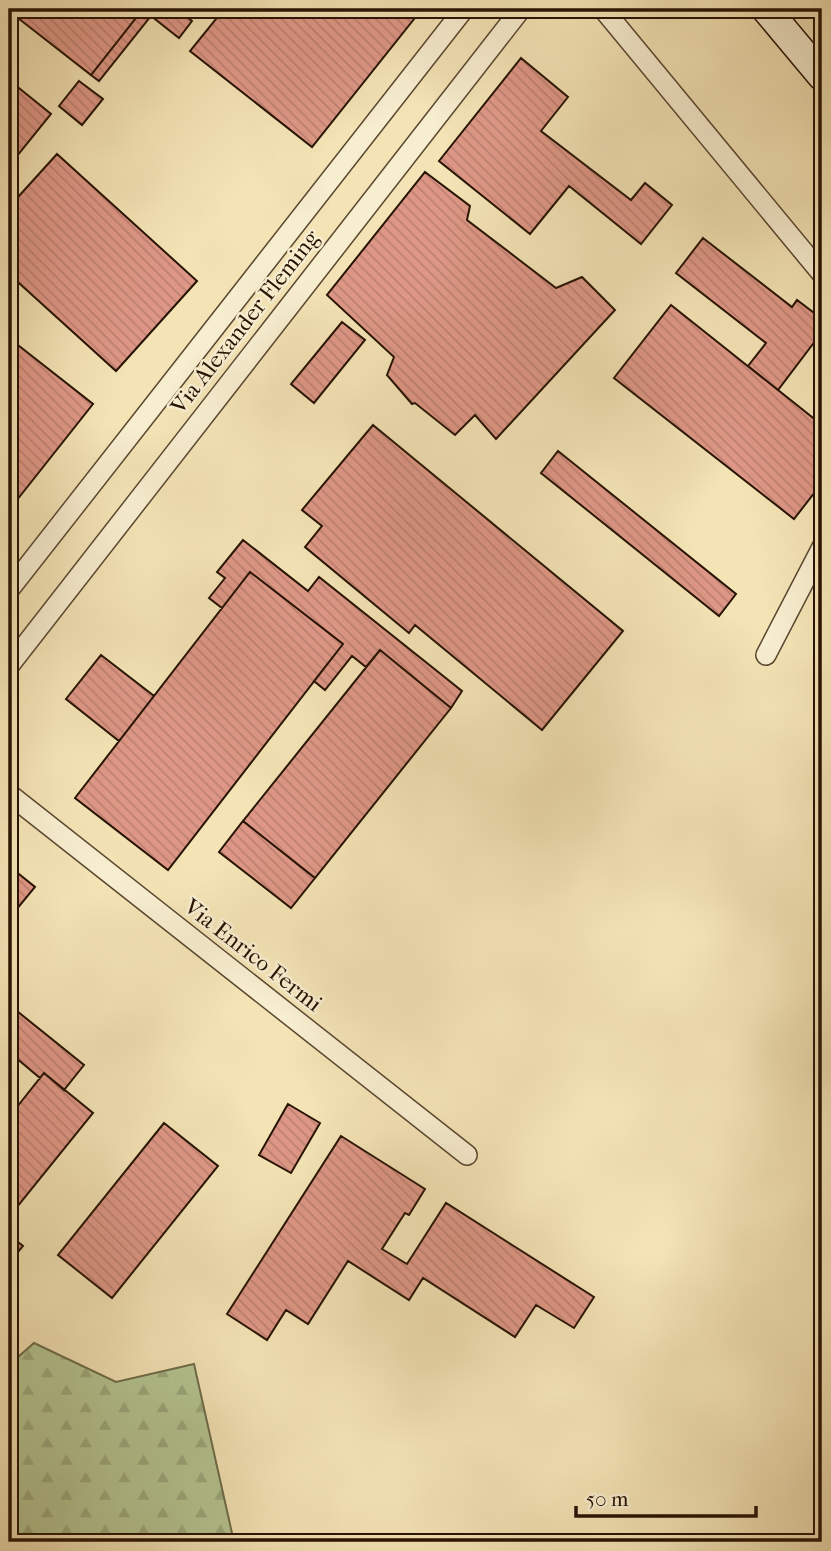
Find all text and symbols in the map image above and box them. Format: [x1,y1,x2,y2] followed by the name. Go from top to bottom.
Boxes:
[164,224,326,420] street label: Via Alexander Fleming
[178,892,327,1017] street label: Via Enrico Fermi
[576,1474,756,1518] scale bar
[586,1487,629,1511] text: 50 m

